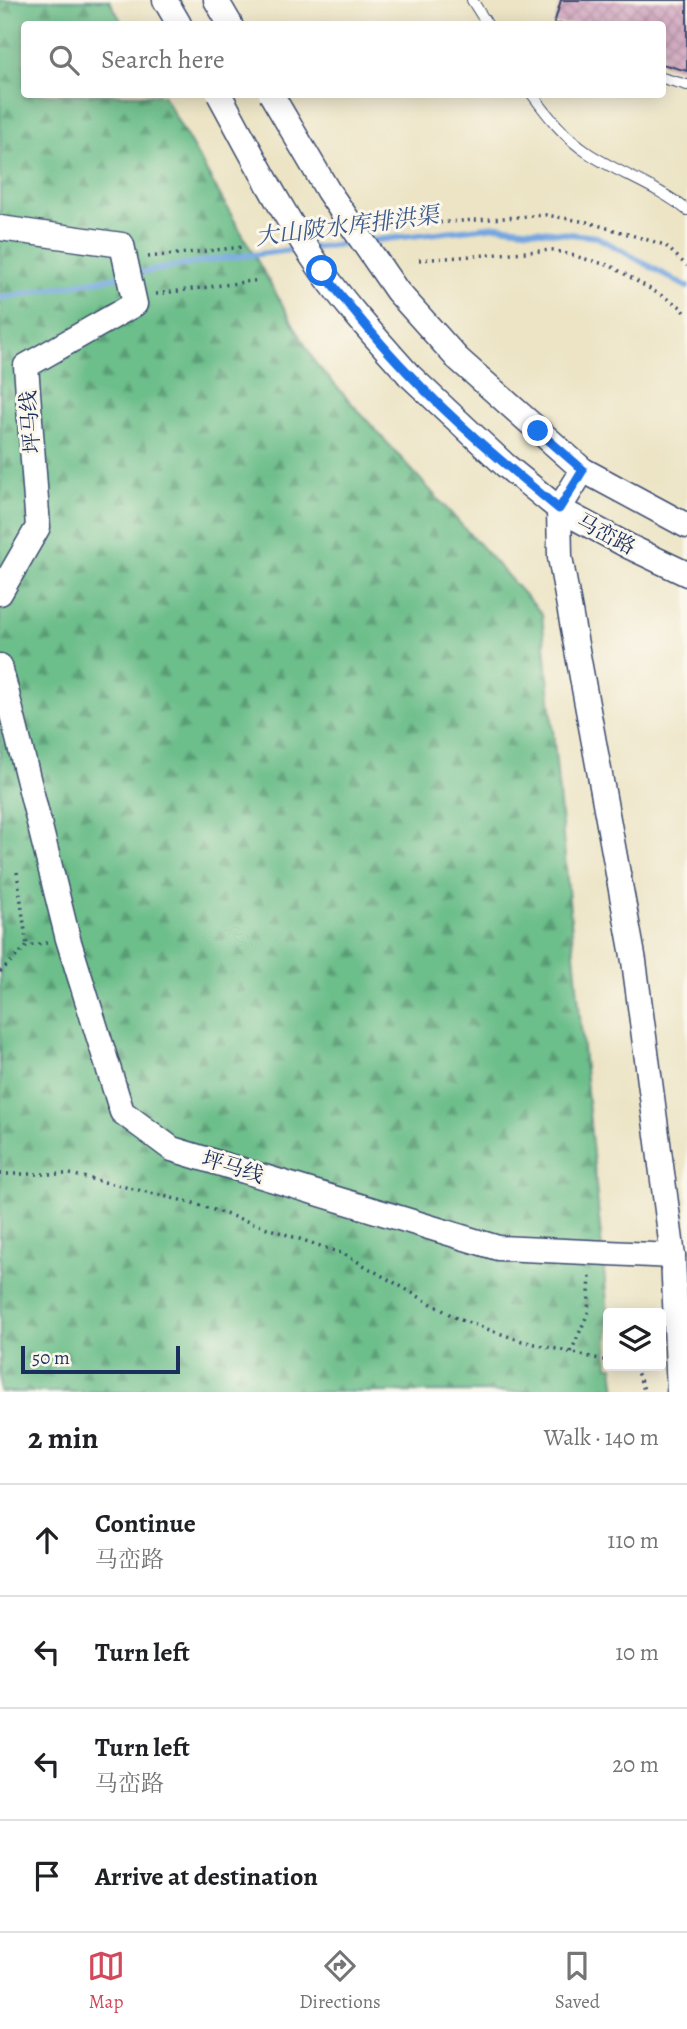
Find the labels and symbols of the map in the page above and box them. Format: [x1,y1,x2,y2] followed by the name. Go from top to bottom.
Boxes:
[254,199,443,253] water label: 大山陂水库排洪渠
[306,255,337,286] route start
[14,390,46,454] street label: 坪马线
[522,415,553,446] route end
[572,507,640,561] street label: 马峦路
[199,1144,267,1190] street label: 坪马线
[21,1343,180,1375] scale bar

